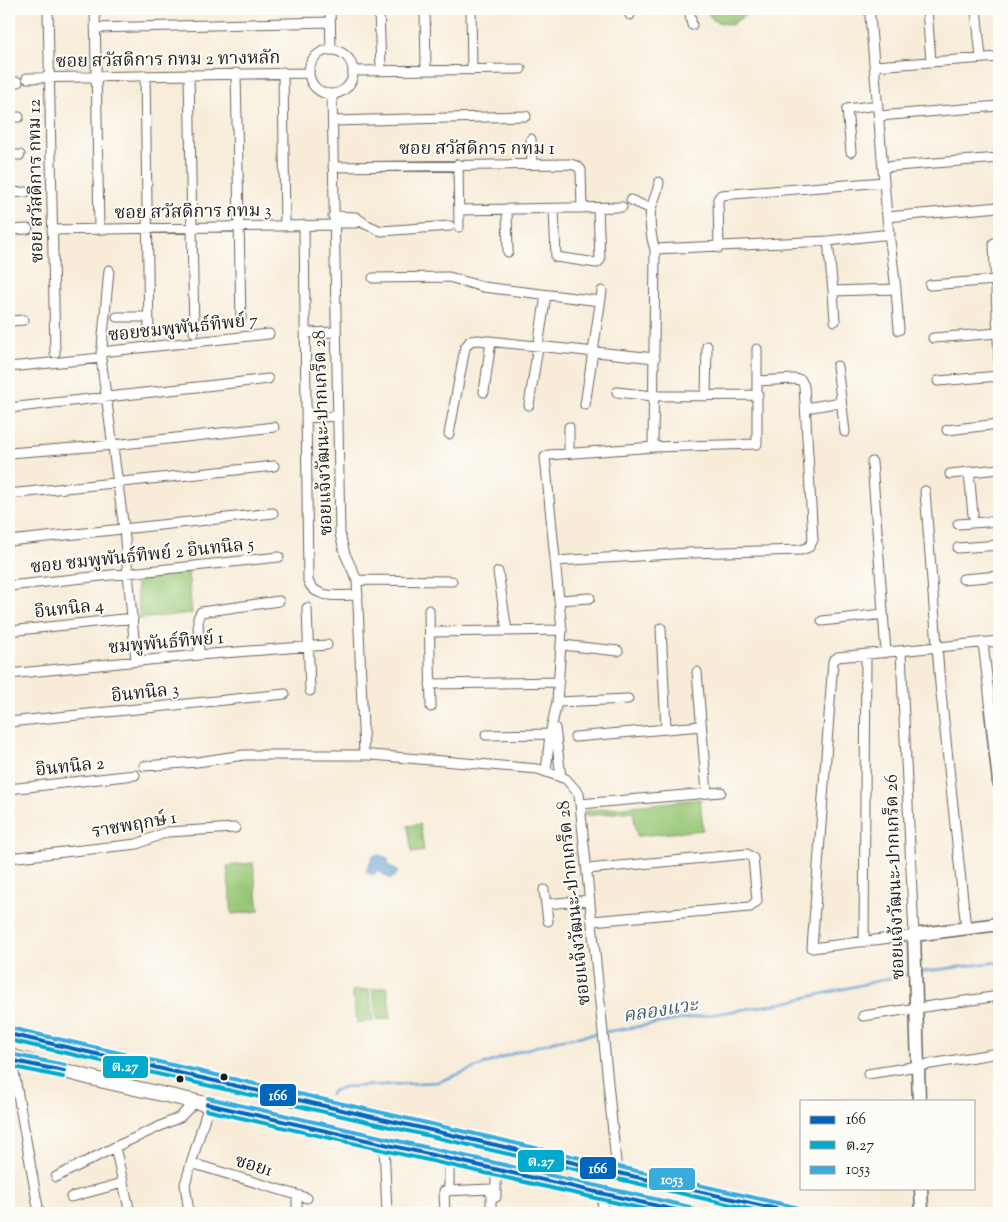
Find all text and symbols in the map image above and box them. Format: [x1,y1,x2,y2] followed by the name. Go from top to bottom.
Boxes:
[55,46,281,76] street label: ซอย สวัสดิการ กทม 2 ทางหลัก
[23,98,51,263] street label: ซอย สวัสดิการ กทม 12
[399,137,555,163] street label: ซอย สวัสดิการ กทม 1
[114,199,272,227] street label: ซอย สวัสดิการ กทม 3
[107,308,260,350] street label: ซอยชมพูพันธ์ทิพย์ 7
[307,330,341,536] street label: ซอยแจ้งวัฒนะ-ปากเกร็ด 28
[29,532,255,582] street label: ซอย ชมพูพันธ์ทิพย์ 2 อินทนิล 5
[33,593,105,627] street label: อินทนิล 4
[107,626,225,662] street label: ชมพูพันธ์ทิพย์ 1
[110,678,180,710] street label: อินทนิล 3
[35,751,106,785] street label: อินทนิล 2
[879,774,913,980] street label: ซอยแจ้งวัฒนะ-ปากเกร็ด 26
[551,799,599,1006] street label: ซอยแจ้งวัฒนะ-ปากเกร็ด 28
[90,806,179,846] street label: ราชพฤกษ์ 1
[621,992,702,1031] water label: คลองแวะ
[102,1055,149,1079] line badge: ต.27
[112,1058,139,1078] text: ต.27
[219,1072,229,1082] unlabelled marker
[175,1074,185,1084] unlabelled marker
[259,1083,297,1107] line badge: 166
[269,1087,287,1107] text: 166
[800,1100,976,1190] legend
[846,1110,866,1131] text: 166
[846,1136,874,1157] text: ต.27
[231,1149,276,1185] street label: ซอย1
[517,1149,565,1173] line badge: ต.27
[528,1153,555,1173] text: ต.27
[579,1156,617,1180] line badge: 166
[589,1160,607,1180] text: 166
[846,1160,870,1181] text: 1053
[648,1167,696,1191] line badge: 1053
[661,1171,684,1191] text: 1053

